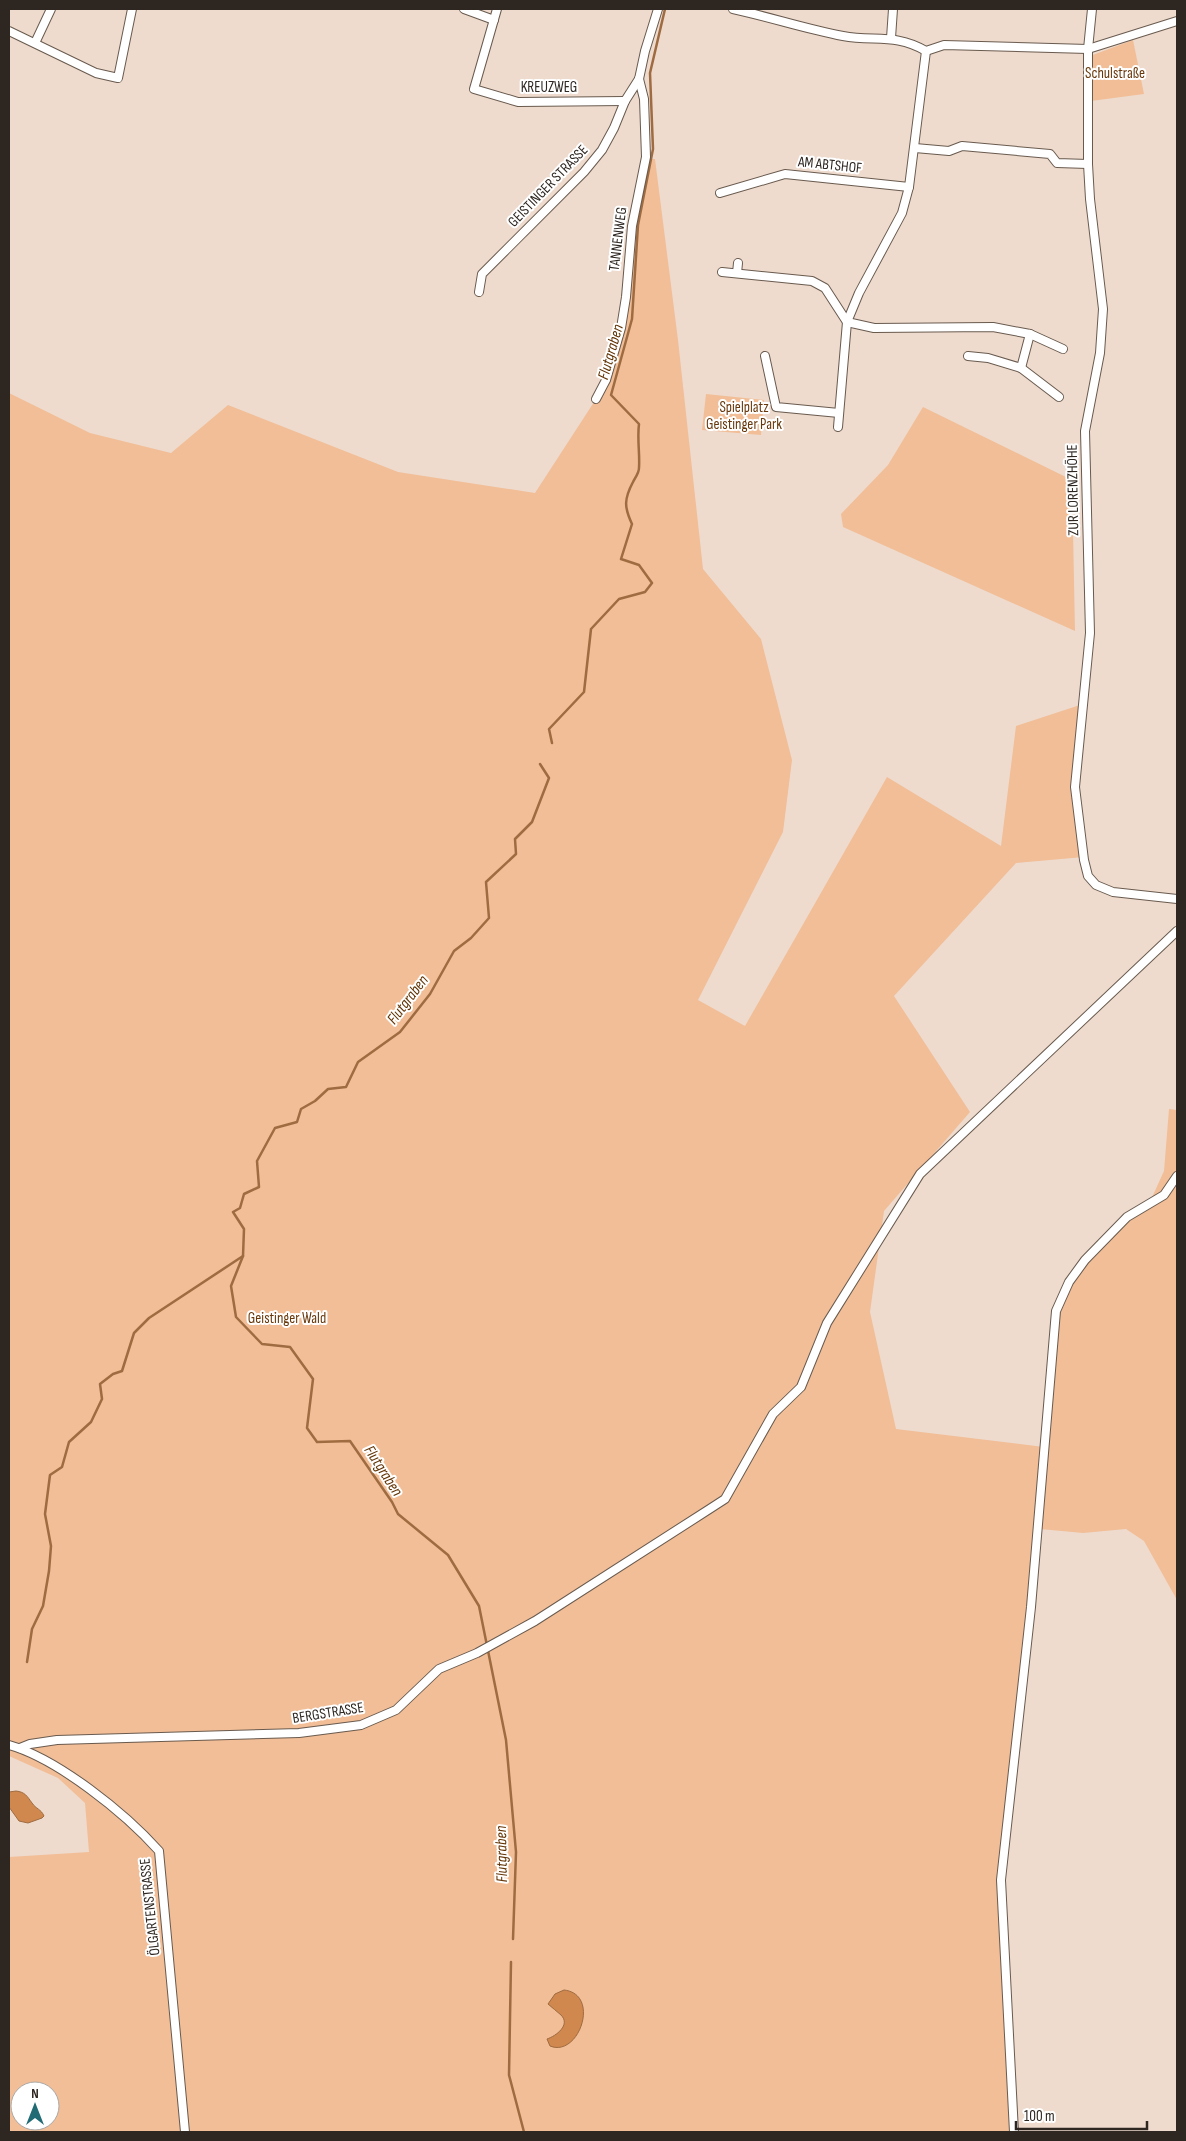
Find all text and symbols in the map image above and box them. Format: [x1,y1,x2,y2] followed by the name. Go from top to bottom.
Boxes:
[1085,64,1145,83] park label: Schulstraße
[521,78,577,97] street label: KREUZWEG
[504,141,592,231] street label: GEISTINGER STRASSE
[796,152,863,178] street label: AM ABTSHOF
[605,206,631,272] street label: TANNENWEG
[594,322,628,382] water label: Flutgraben
[706,398,782,434] park label: Spielplatz Geistinger Park
[1063,444,1083,536] street label: ZUR LORENZHÖHE
[383,971,433,1028] water label: Flutgraben
[248,1309,326,1328] park label: Geistinger Wald
[360,1442,407,1500] water label: Flutgraben
[291,1698,365,1728] street label: BERGSTRASSE
[492,1825,512,1883] water label: Flutgraben
[135,1857,165,1957] street label: ÖLGARTENSTRASSE
[10,2081,60,2131] north arrow
[31,2085,39,2102] text: N
[1016,2098,1147,2130] scale bar
[1024,2107,1055,2126] text: 100 m

